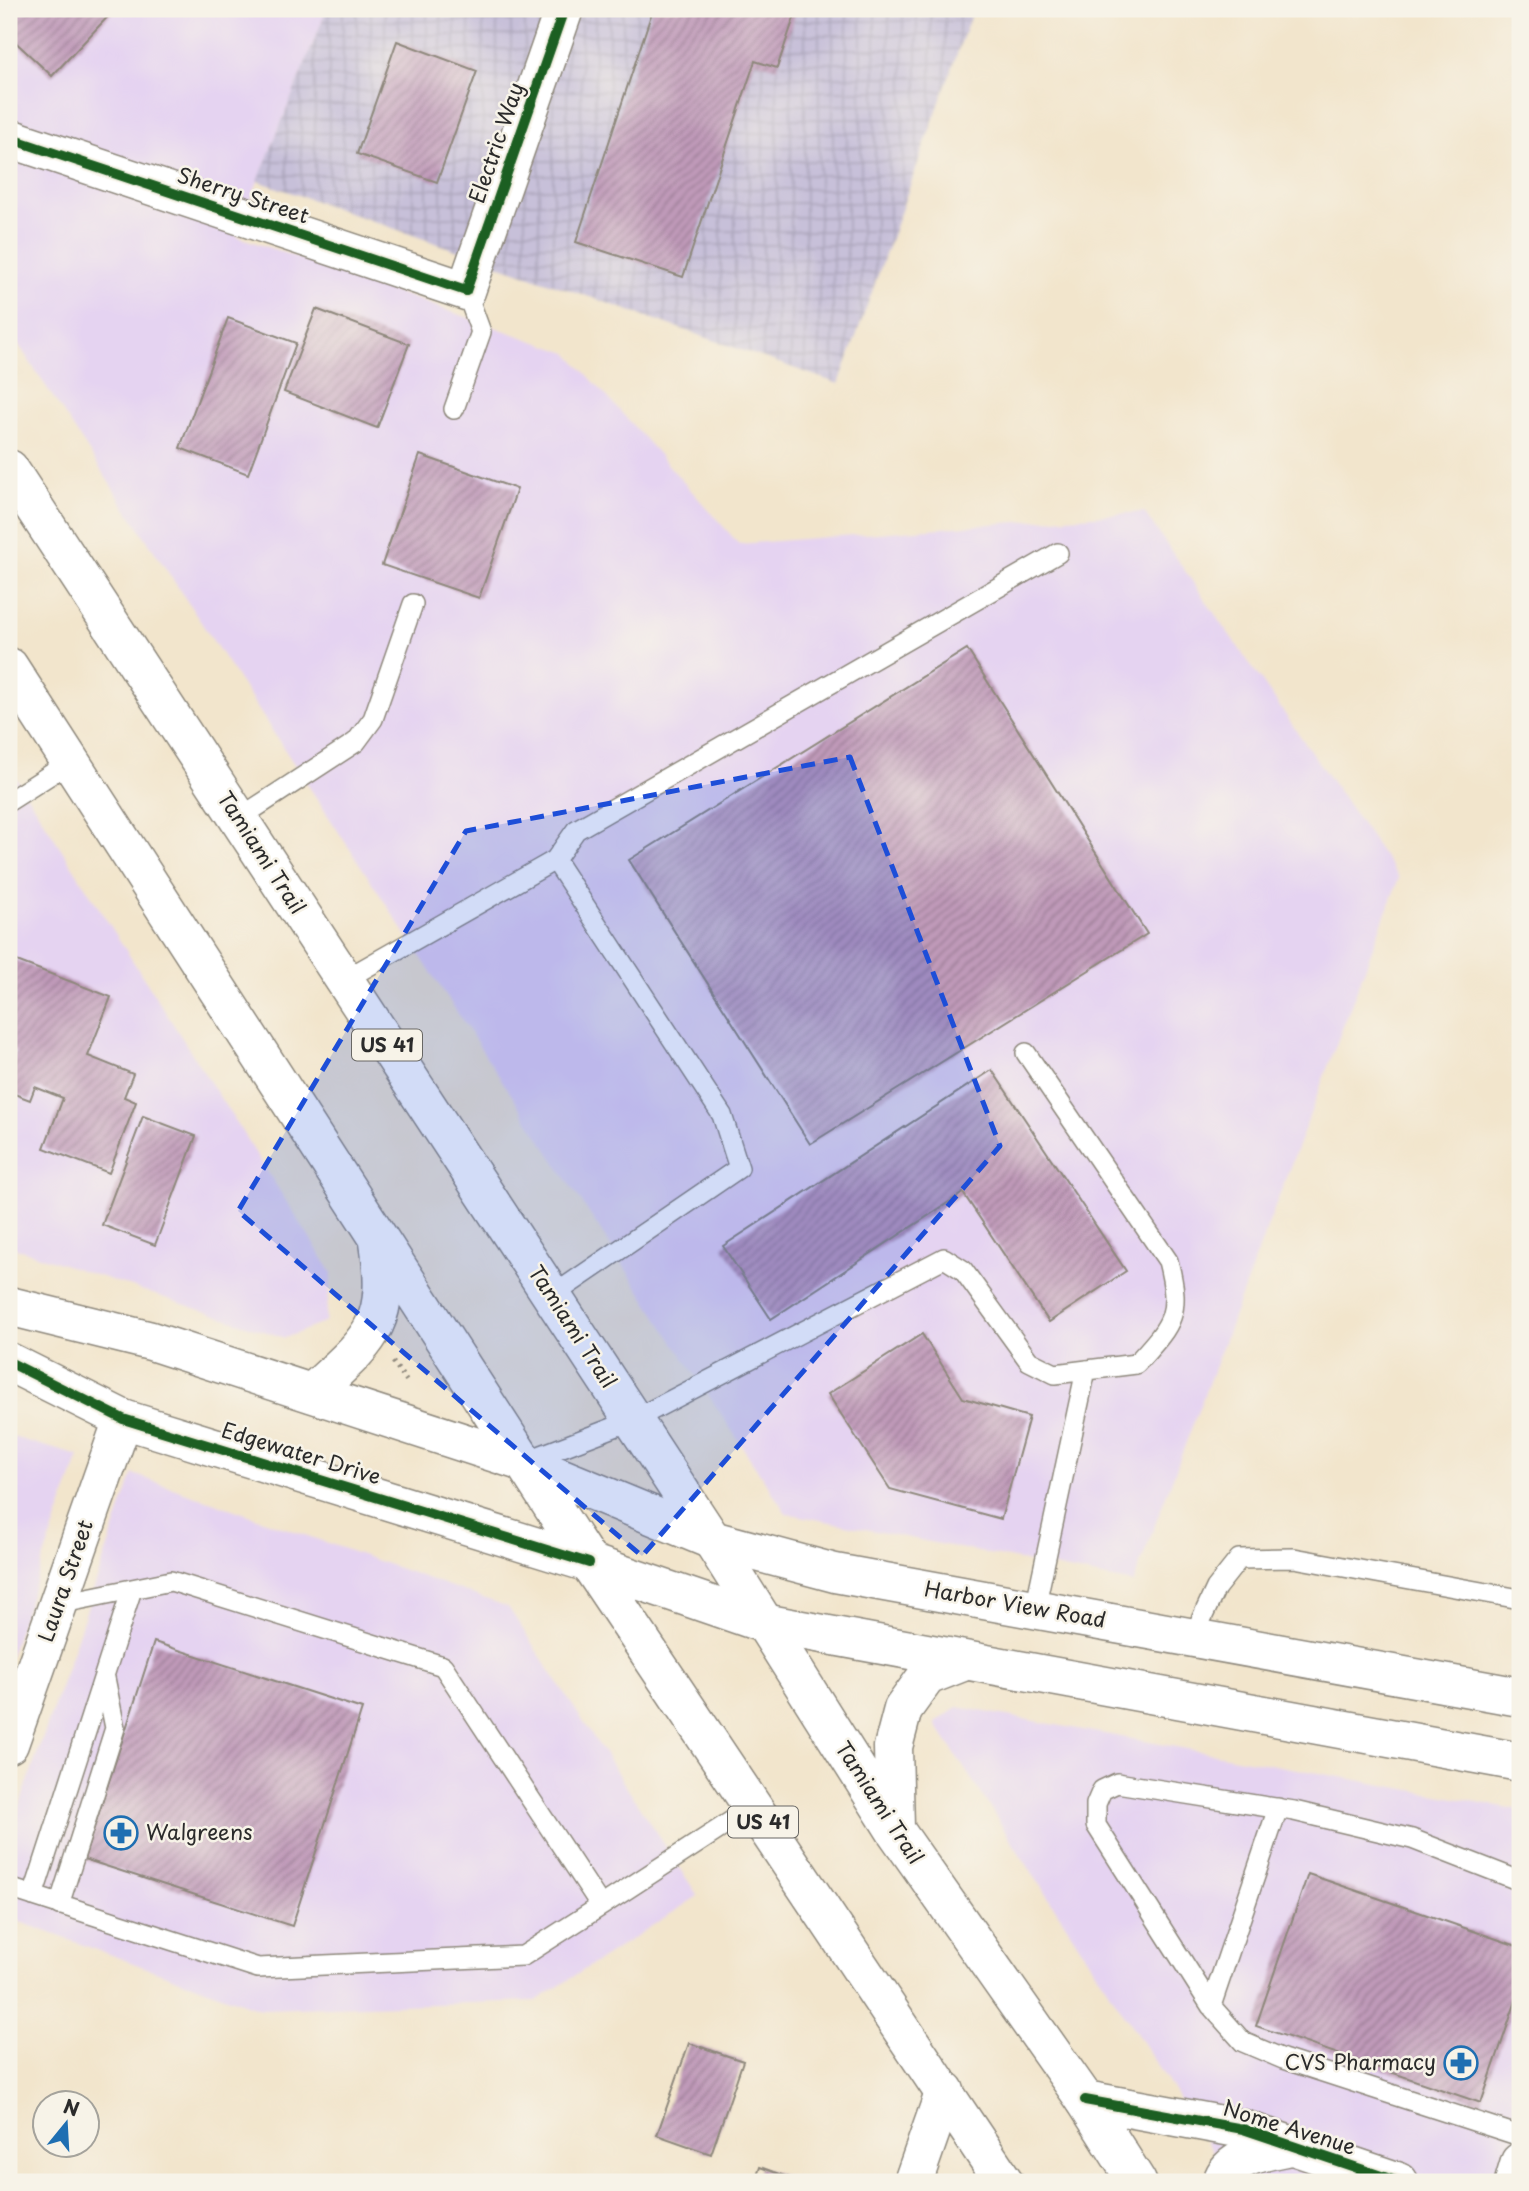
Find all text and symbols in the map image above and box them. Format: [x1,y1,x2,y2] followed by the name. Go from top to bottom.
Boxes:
[459,78,531,207] street label: Electric Way
[174,158,314,230] street label: Sherry Street
[211,784,315,920] street label: Tamiami Trail
[352,1030,422,1060] road number: US 41
[522,1258,626,1394] street label: Tamiami Trail
[218,1413,385,1492] street label: Edgewater Drive
[28,1515,100,1646] street label: Laura Street
[922,1571,1109,1635] street label: Harbor View Road
[829,1734,933,1870] street label: Tamiami Trail
[728,1806,798,1838] road number: US 41
[102,1814,140,1852] pharmacy icon: Walgreens
[146,1815,253,1847] place label: Walgreens
[1442,2044,1480,2082] pharmacy icon: CVS Pharmacy
[1285,2045,1436,2077] place label: CVS Pharmacy
[32,2090,102,2160] north arrow
[60,2091,83,2123] text: N
[1219,2091,1360,2161] street label: Nome Avenue

